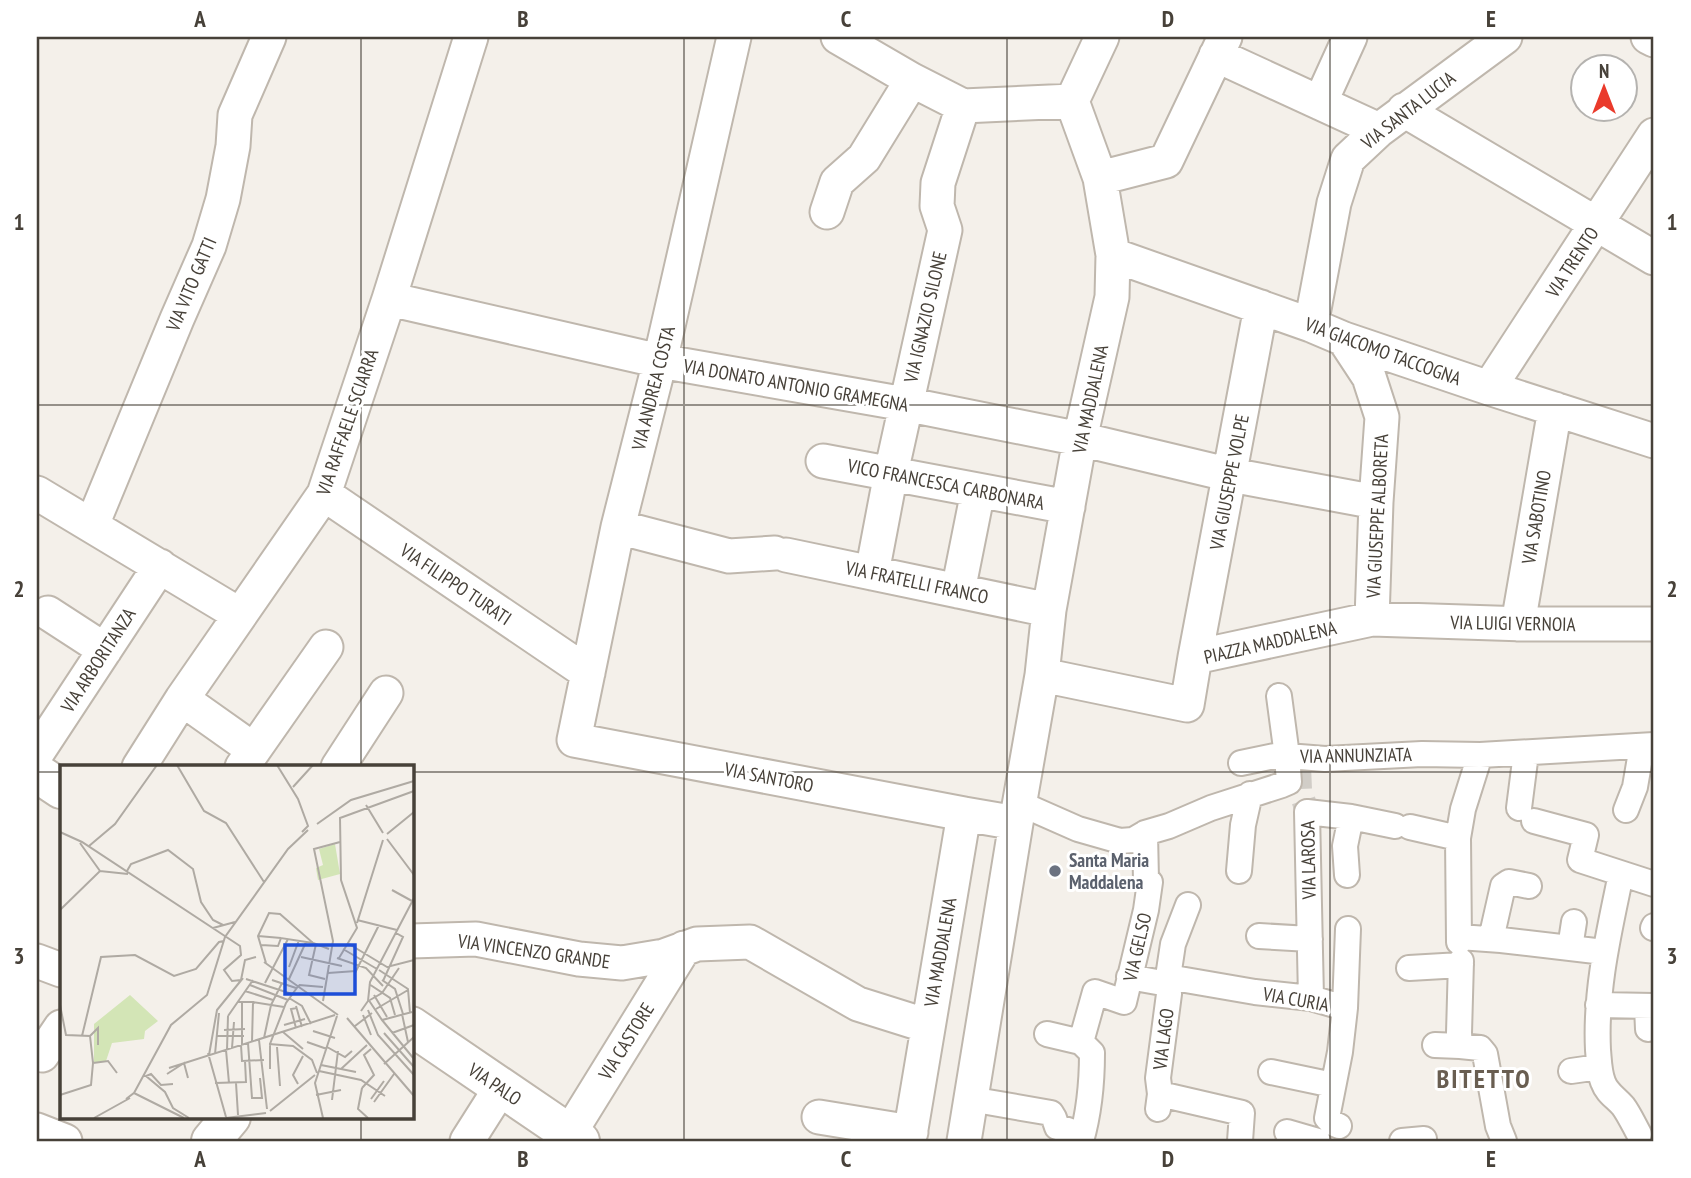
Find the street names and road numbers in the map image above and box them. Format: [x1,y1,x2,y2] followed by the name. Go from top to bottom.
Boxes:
[1355,66,1460,155] street label: VIA SANTA LUCIA
[1540,222,1604,303] street label: VIA TRENTO
[160,233,222,336] street label: VIA VITO GATTI
[898,249,952,386] street label: VIA IGNAZIO SILONE
[1301,311,1464,390] street label: VIA GIACOMO TACCOGNA
[626,323,680,454] street label: VIA ANDREA COSTA
[1067,342,1113,457] street label: VIA MADDALENA
[310,346,383,499] street label: VIA RAFFAELE SCIARRA
[681,353,910,417] street label: VIA DONATO ANTONIO GRAMEGNA
[1204,412,1254,553] street label: VIA GIUSEPPE VOLPE
[1361,433,1393,600] street label: VIA GIUSEPPE ALBORETA
[845,453,1046,515] street label: VICO FRANCESCA CARBONARA
[1516,468,1556,567] street label: VIA SABOTINO
[395,537,516,630] street label: VIA FILIPPO TURATI
[842,555,991,609] street label: VIA FRATELLI FRANCO
[55,603,141,718] street label: VIA ARBORITANZA
[1449,610,1576,636] street label: VIA LUIGI VERNOIA
[1201,615,1339,669] street label: PIAZZA MADDALENA
[1299,742,1412,768] street label: VIA ANNUNZIATA
[721,756,816,797] street label: VIA SANTORO
[1295,820,1321,901] street label: VIA LAROSA
[918,896,961,1009] street label: VIA MADDALENA
[1117,910,1157,985] street label: VIA GELSO
[455,928,612,974] street label: VIA VINCENZO GRANDE
[1260,981,1331,1017] street label: VIA CURIA
[592,998,659,1085] street label: VIA CASTORE
[1147,1007,1179,1072] street label: VIA LAGO
[463,1057,526,1111] street label: VIA PALO

